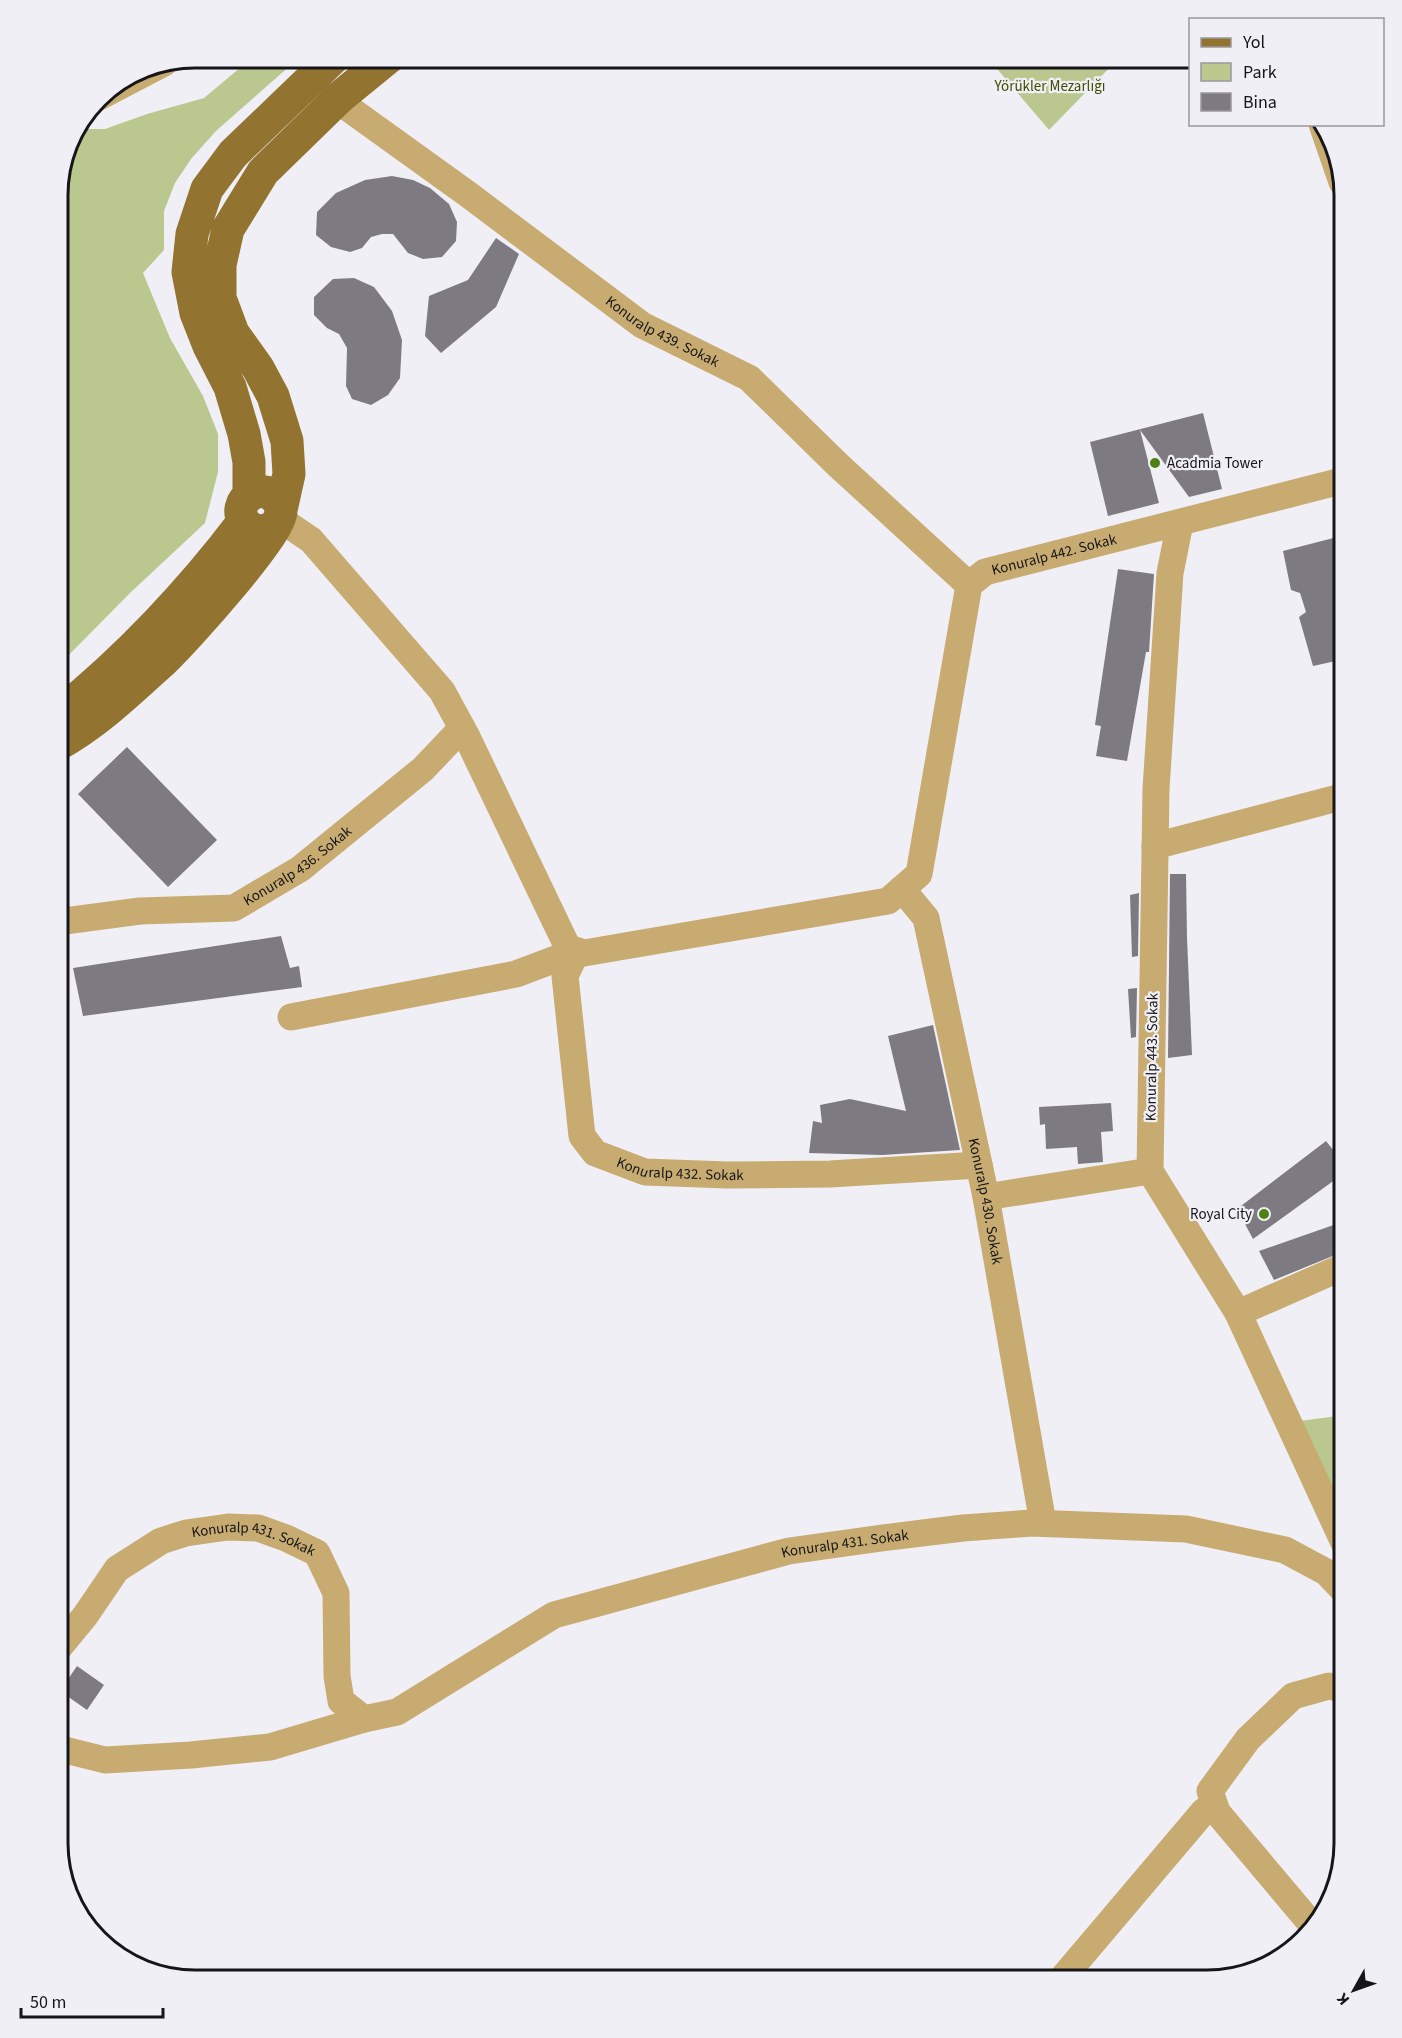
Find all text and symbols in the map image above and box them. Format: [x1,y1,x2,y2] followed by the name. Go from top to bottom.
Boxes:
[1189,18,1384,126] legend
[1242,30,1265,55] text: Yol
[1243,60,1277,85] text: Park
[994,76,1105,97] park label: Yörükler Mezarlığı
[1243,90,1277,115] text: Bina
[601,291,723,372] street label: Konuralp 439. Sokak
[1167,453,1264,474] place label: Acadmia Tower
[1148,456,1162,470] marker: Acadmia Tower
[989,528,1119,580] street label: Konuralp 442. Sokak
[239,820,357,911] street label: Konuralp 436. Sokak
[1140,992,1164,1121] street label: Konuralp 443. Sokak
[963,1136,1008,1266] street label: Konuralp 430. Sokak
[614,1152,744,1186] street label: Konuralp 432. Sokak
[1190,1204,1252,1225] place label: Royal City
[1257,1207,1271,1221] marker: Royal City
[190,1516,320,1561] street label: Konuralp 431. Sokak
[779,1524,910,1563] street label: Konuralp 431. Sokak
[1324,1960,1384,2020] north arrow
[21,1981,164,2019] scale bar
[1332,1988,1355,2010] text: K
[30,1990,66,2015] text: 50 m

